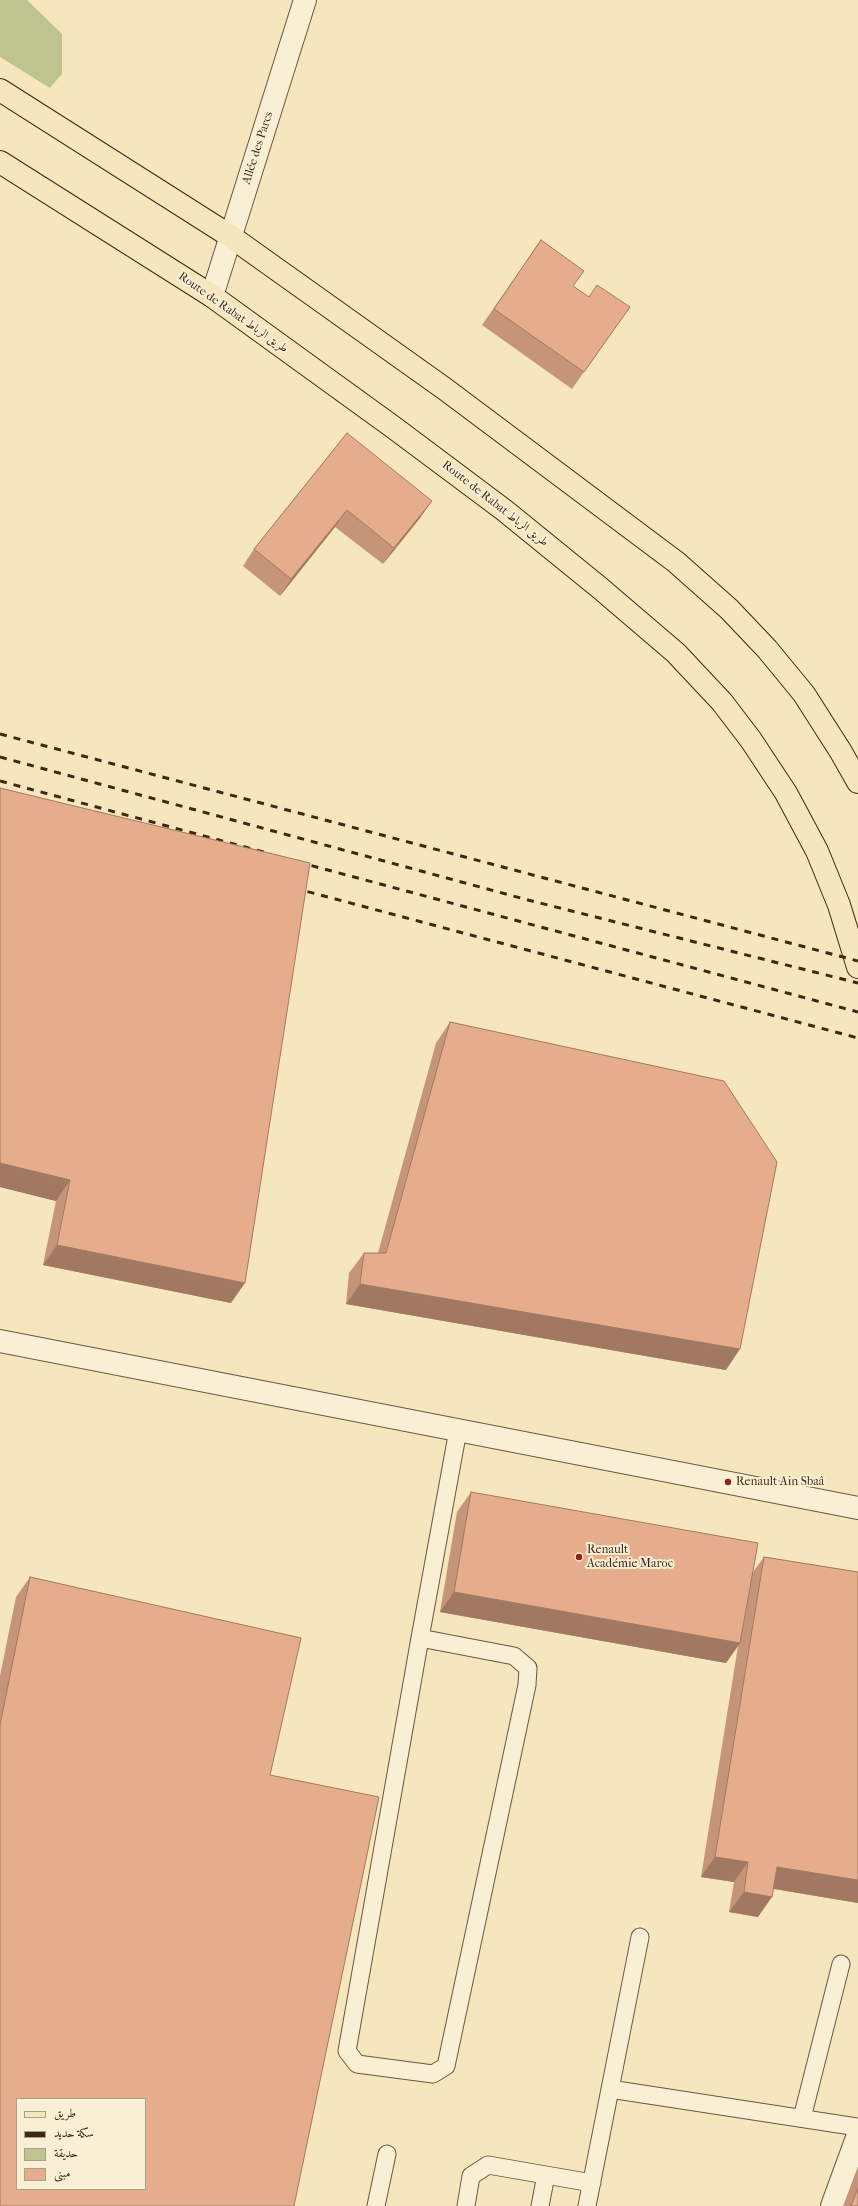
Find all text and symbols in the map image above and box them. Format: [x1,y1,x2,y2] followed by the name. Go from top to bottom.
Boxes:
[239,110,277,186] street label: Allée des Parcs
[175,270,291,356] street label: Route de Rabat طريق الرباط
[439,458,551,550] street label: Route de Rabat طريق الرباط
[736,1475,824,1489] place label: Renault Ain Sbaâ
[723,1477,733,1487] marker: Renault Ain Sbaâ
[587,1543,673,1571] place label: Renault Académie Maroc
[574,1552,584,1562] marker: Renault Académie Maroc
[16,2098,146,2190] legend
[54,2106,76,2120] text: طريق
[54,2126,94,2140] text: سكة حديد
[54,2146,78,2160] text: حديقة
[54,2166,70,2180] text: مبنى

